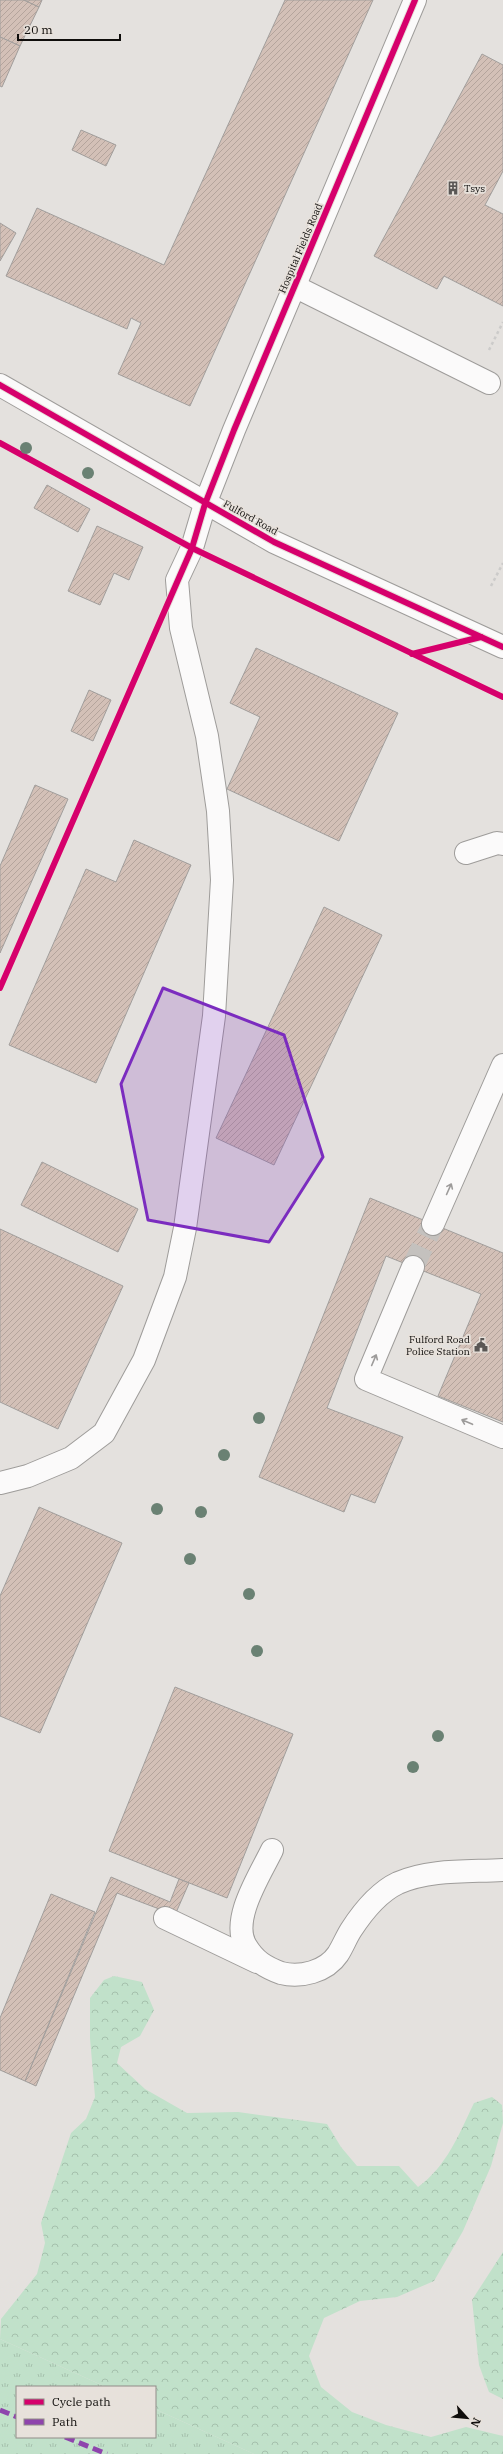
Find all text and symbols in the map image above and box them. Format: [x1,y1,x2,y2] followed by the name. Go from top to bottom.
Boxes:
[18,16,120,42] scale bar
[24,22,53,37] text: 20 m
[445,180,461,196] building icon: Tsys
[464,182,485,195] place label: Tsys
[276,201,325,295] street label: Hospital Fields Road
[221,497,281,538] street label: Fulford Road
[446,1183,453,1195] one-way arrow
[406,1333,471,1358] place label: Fulford Road Police Station
[473,1337,489,1353] public building icon: Fulford Road Police Station
[371,1355,379,1367] one-way arrow
[462,1418,474,1425] one-way arrow
[16,2386,156,2438] legend
[52,2394,111,2409] text: Cycle path
[447,2398,487,2438] north arrow
[52,2414,78,2429] text: Path
[468,2415,484,2430] text: N

